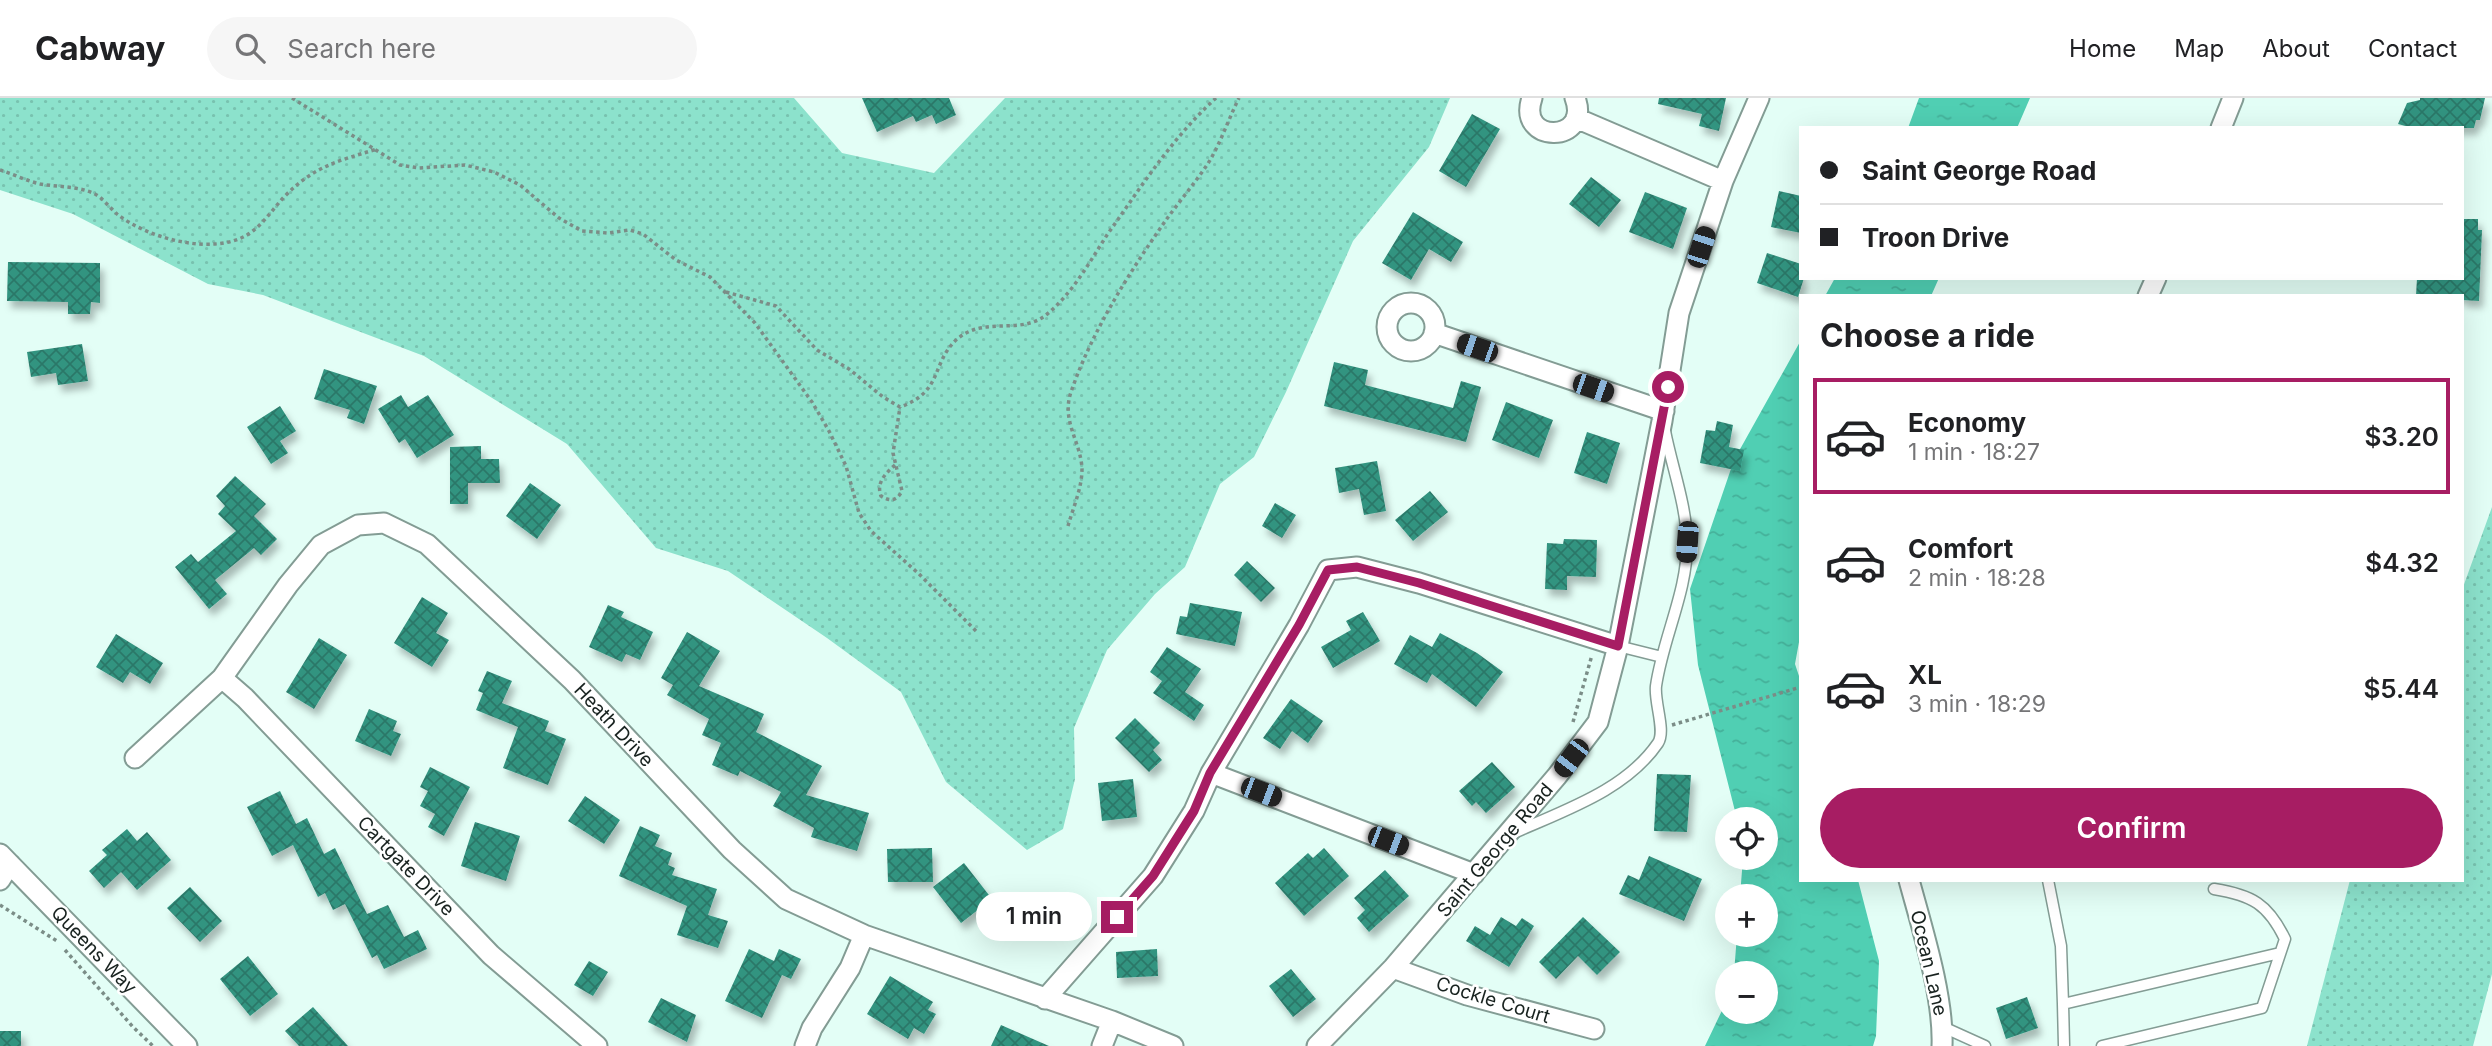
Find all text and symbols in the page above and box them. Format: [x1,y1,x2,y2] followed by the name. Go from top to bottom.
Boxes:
[207,17,697,80] search box
[35,28,165,68] text: Cabway
[231,29,269,67] icon: search
[287,33,436,64] text: Search here
[2069,34,2136,63] text: Home
[2174,34,2224,63] text: Map
[2262,34,2330,63] text: About
[2368,34,2457,63] text: Contact
[1862,155,2096,186] text: Saint George Road
[1862,222,2009,253] text: Troon Drive
[1685,224,1718,270] car
[1820,316,2035,355] text: Choose a ride
[1454,331,1501,365] car
[1570,371,1617,405] car
[1652,371,1684,403] route start
[1824,405,1887,468] icon: car
[1908,407,2026,438] text: Economy
[2364,421,2439,452] text: $3.20
[1908,438,2040,466] text: 1 min · 18:27
[1676,520,1699,564] car
[1824,531,1887,594] icon: car
[1908,533,2013,564] text: Comfort
[2365,547,2439,578] text: $4.32
[1908,564,2046,592] text: 2 min · 18:28
[1824,657,1887,720] icon: car
[1908,659,1942,690] text: XL
[2363,673,2439,704] text: $5.44
[569,678,659,772] street label: Heath Drive
[1908,690,2046,718] text: 3 min · 18:29
[1550,735,1593,781] car
[1238,775,1285,809] car
[1432,778,1558,922] street label: Saint George Road
[1820,788,2443,868] button: Confirm
[1715,807,1778,1024] map controls
[1715,807,1778,870] button: locate
[353,811,459,921] street label: Cartgate Drive
[1365,824,1412,858] car
[1715,884,1778,947] button: +
[977,892,1092,942] callout: 1 min
[46,901,142,999] street label: Queens Way
[1101,901,1133,933] route end
[1006,902,1062,930] text: 1 min
[1906,908,1952,1018] street label: Ocean Lane
[1715,961,1778,1024] button: −
[1433,972,1553,1028] street label: Cockle Court

